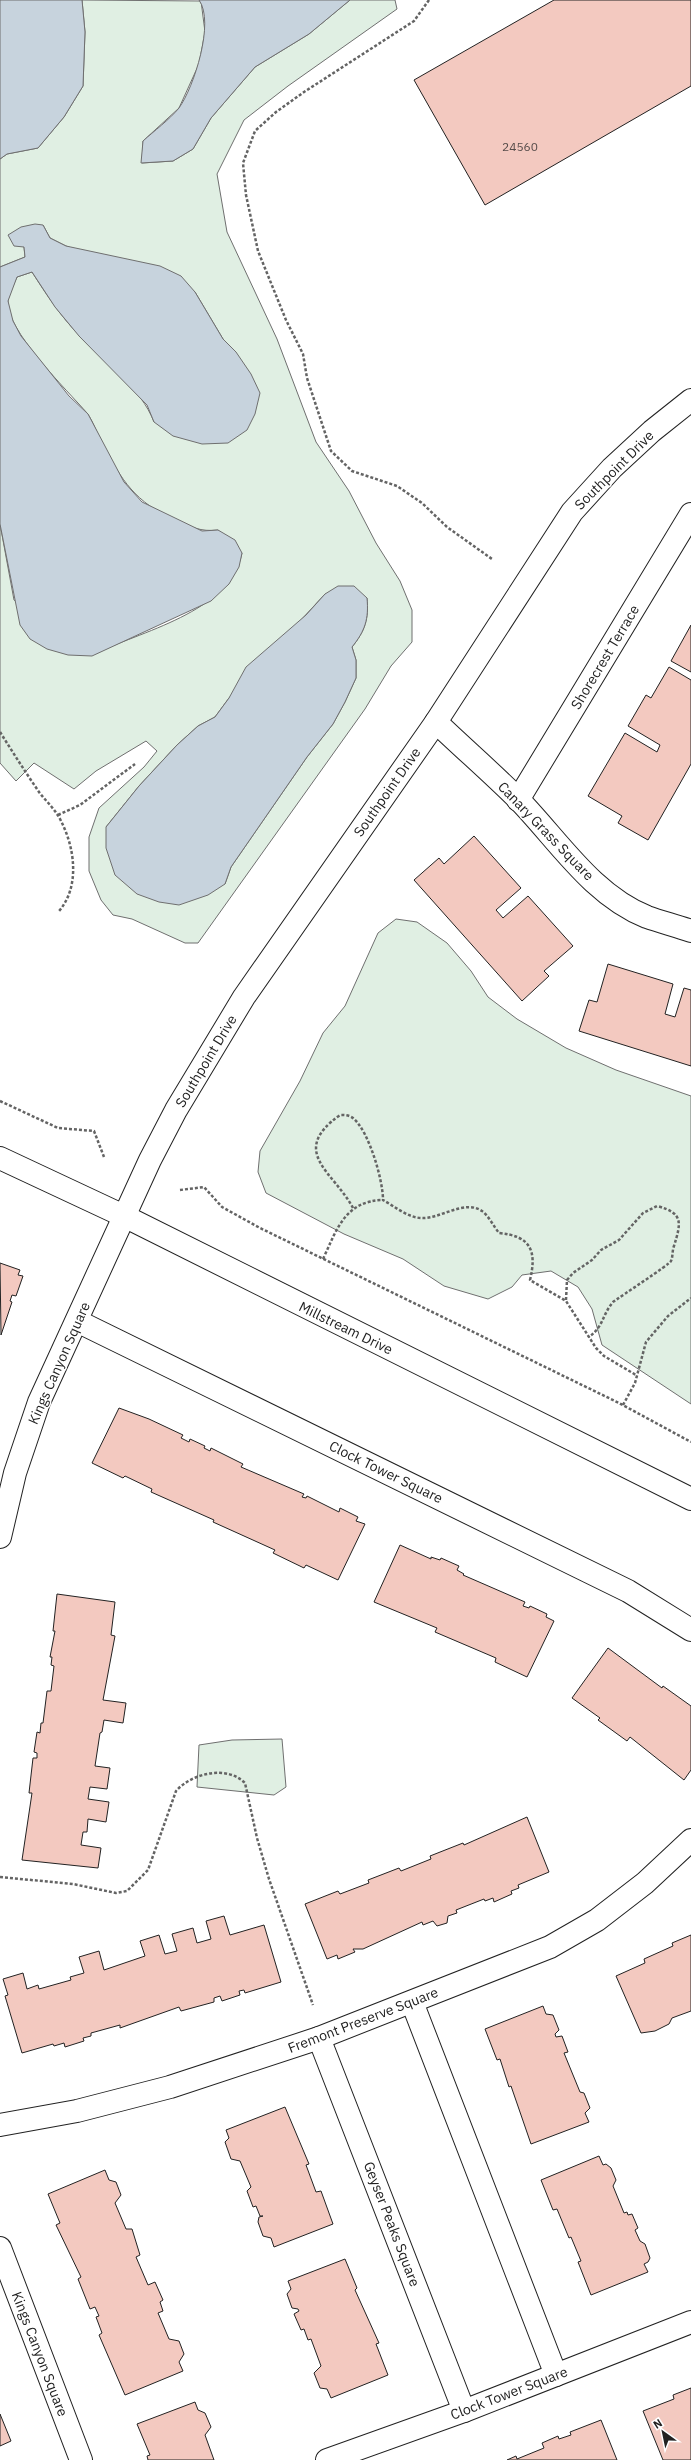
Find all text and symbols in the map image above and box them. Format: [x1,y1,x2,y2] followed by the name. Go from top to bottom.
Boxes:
[502,139,538,154] house number: 24560
[571,426,658,513] street label: Southpoint Drive
[567,601,643,712] street label: Shorecrest Terrace
[350,744,425,840] street label: Southpoint Drive
[494,778,598,885] street label: Canary Grass Square
[171,1011,241,1111] street label: Southpoint Drive
[296,1297,396,1359] street label: Millstream Drive
[24,1299,94,1427] street label: Kings Canyon Square
[326,1437,446,1507] street label: Clock Tower Square
[285,1983,441,2057] street label: Fremont Preserve Square
[360,2159,424,2289] street label: Geyser Peaks Square
[8,2289,72,2419] street label: Kings Canyon Square
[448,2362,570,2424] street label: Clock Tower Square
[643,2412,683,2452] north arrow
[650,2416,665,2432] text: N

